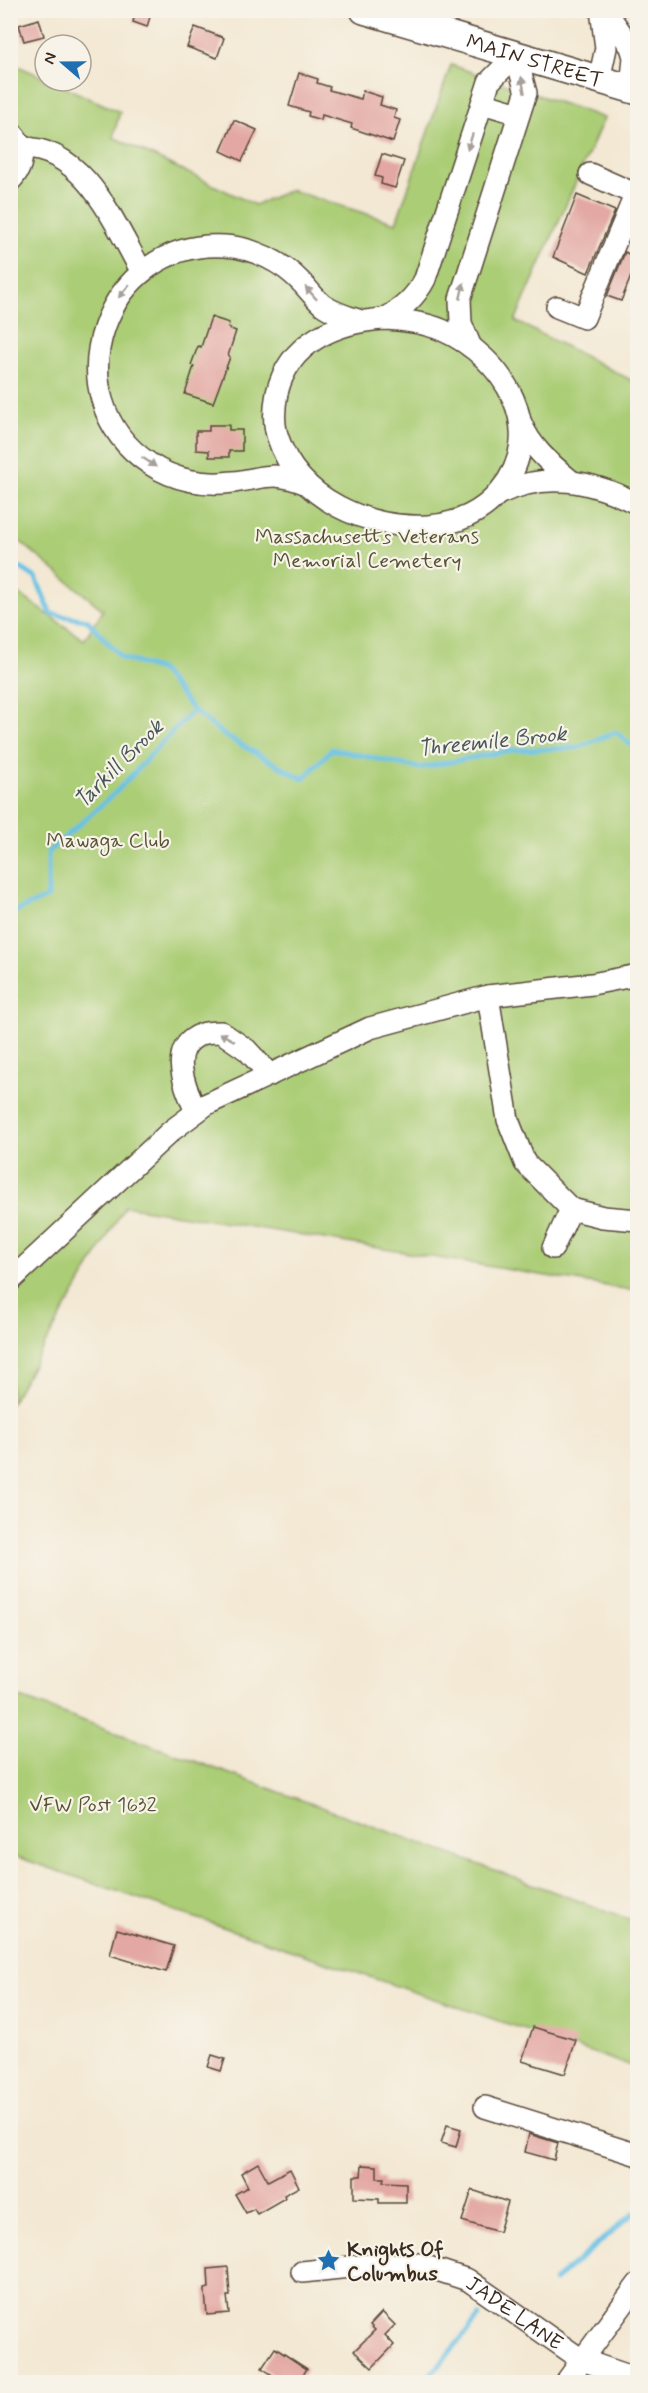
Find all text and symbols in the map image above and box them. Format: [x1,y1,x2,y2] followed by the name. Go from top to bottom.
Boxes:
[463,28,606,95] street label: MAIN STREET
[33,33,93,93] north arrow
[39,50,62,67] text: N
[518,75,527,94] one-way arrow
[465,133,474,151] one-way arrow
[458,282,468,300] one-way arrow
[117,283,130,299] one-way arrow
[305,286,318,301] one-way arrow
[140,456,156,468] one-way arrow
[255,523,479,575] park label: Massachusetts Veterans Memorial Cemetery
[69,712,171,815] water label: Tarkill Brook
[416,720,570,764] water label: Threemile Brook
[46,827,170,856] park label: Mawaga Club
[218,1032,235,1043] one-way arrow
[29,1791,157,1819] park label: VFW Post 1632
[347,2236,444,2288] place label: Knights Of Columbus
[316,2248,342,2274] place icon: Knights Of Columbus
[460,2270,568,2357] street label: JADE LANE

